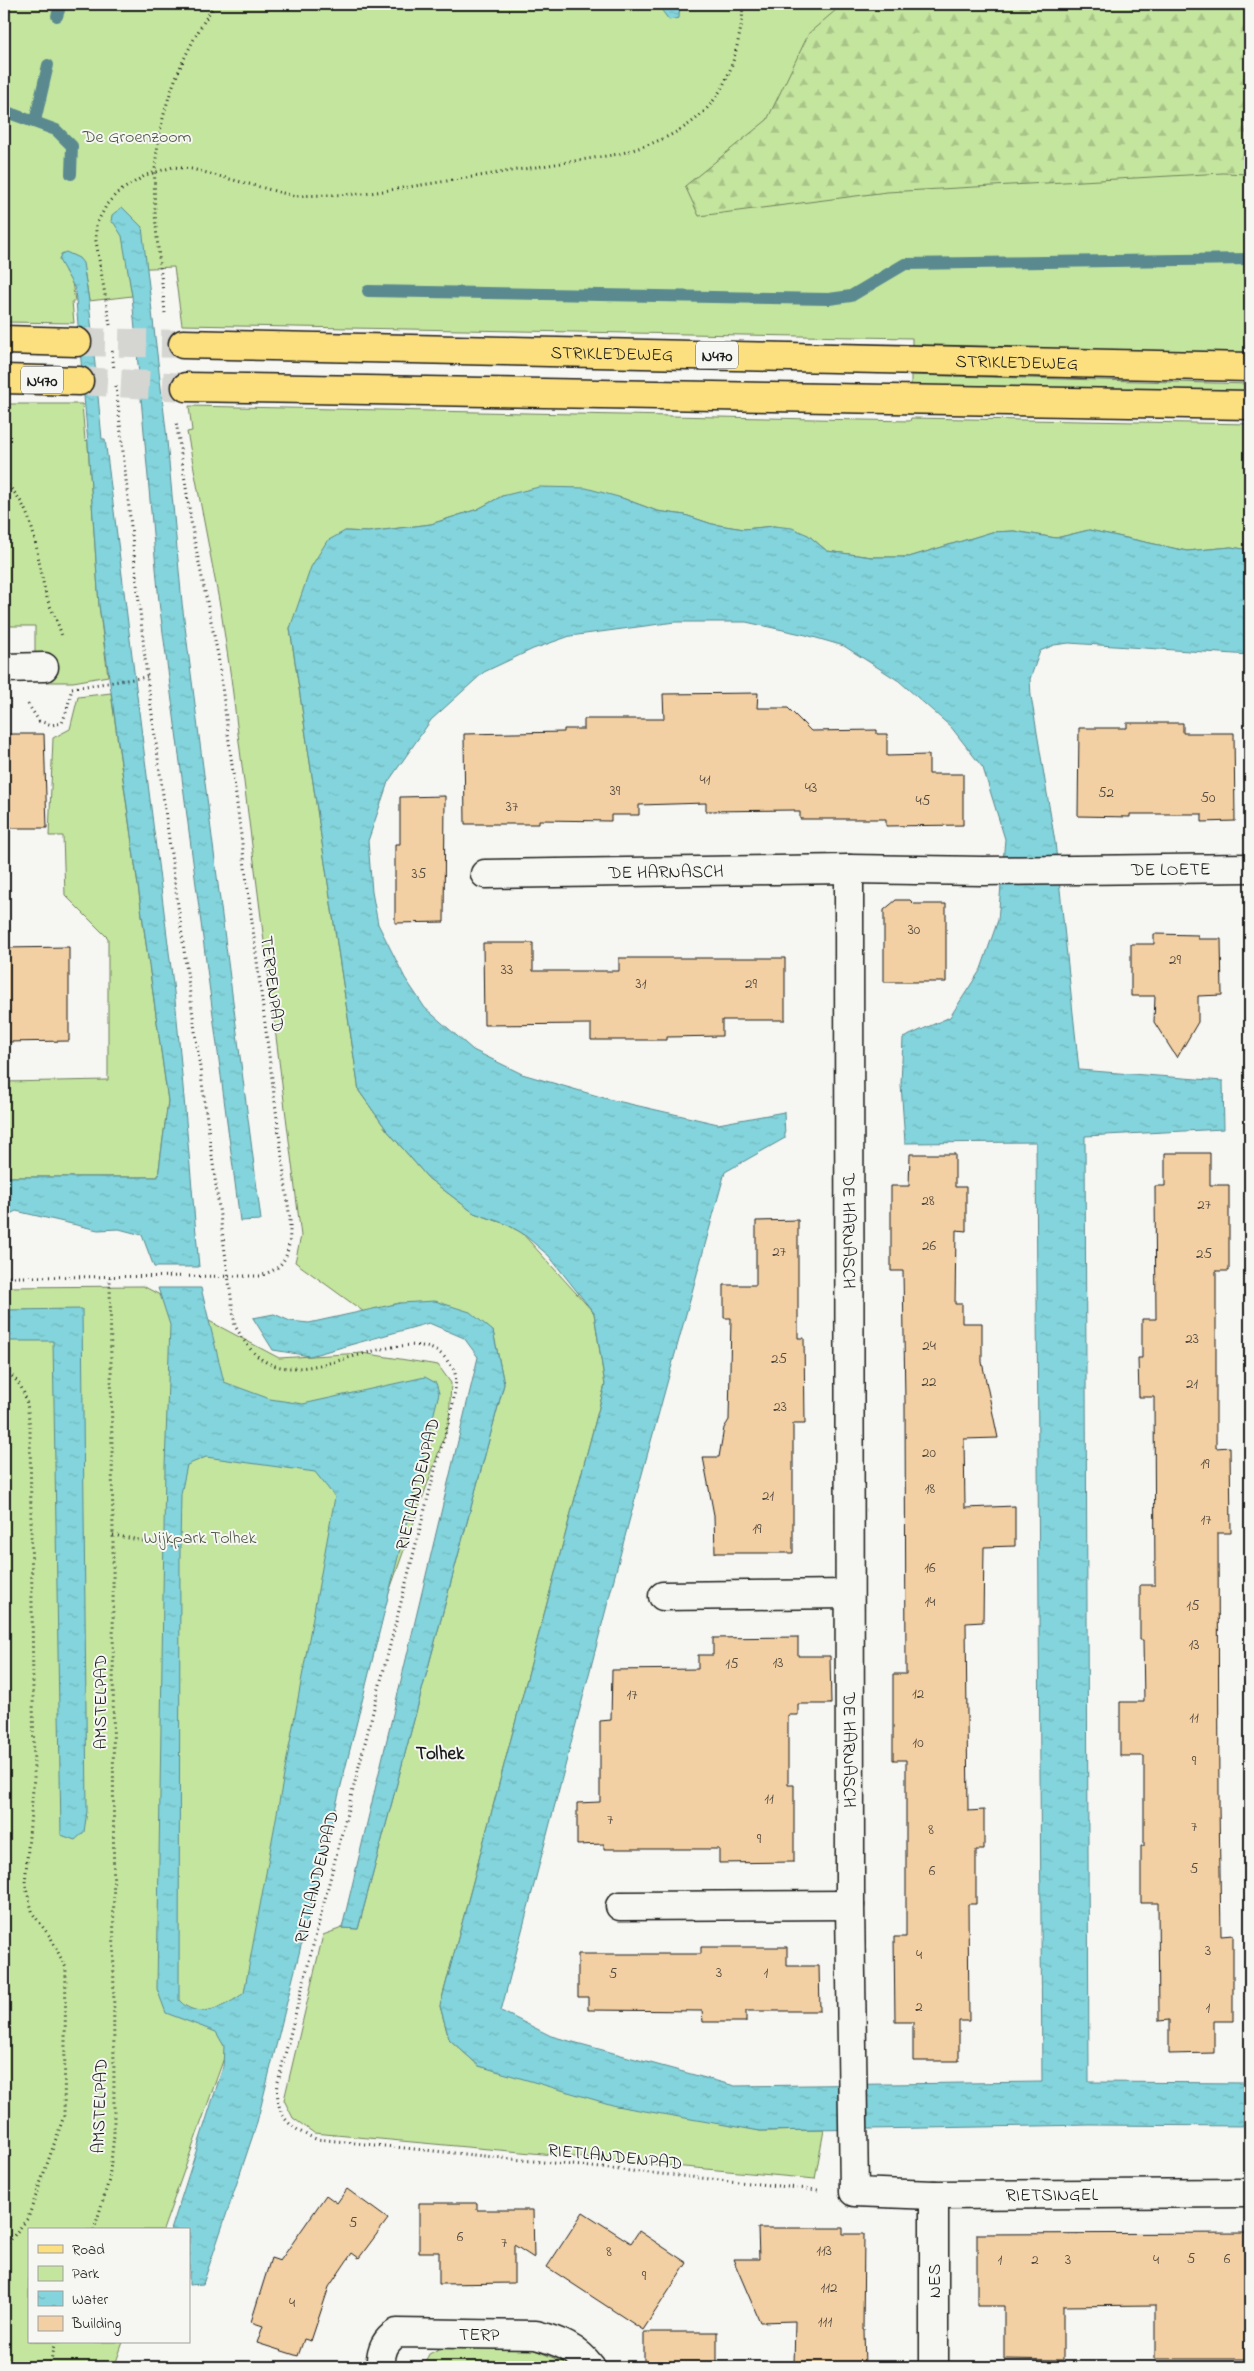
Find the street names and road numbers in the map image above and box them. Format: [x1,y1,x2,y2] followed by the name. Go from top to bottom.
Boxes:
[550,341,673,370] street label: STRIKLEDEWEG
[696,342,738,368] road number: N470
[955,350,1078,378] street label: STRIKLEDEWEG
[21,366,63,394] road number: N470
[1130,857,1211,884] street label: DE LOETE
[607,860,724,887] street label: DE HARNASCH
[252,934,290,1034] street label: TERPENPAD
[834,1172,860,1289] street label: DE HARNASCH
[390,1416,448,1553] street label: RIETLANDENPAD
[89,1654,115,1750] street label: AMSTELPAD
[835,1691,861,1808] street label: DE HARNASCH
[289,1809,347,1946] street label: RIETLANDENPAD
[86,2058,116,2154] street label: AMSTELPAD
[546,2138,683,2178] street label: RIETLANDENPAD
[1006,2183,1098,2210] street label: RIETSINGEL
[923,2264,949,2298] street label: NES
[459,2323,500,2349] street label: TERP

